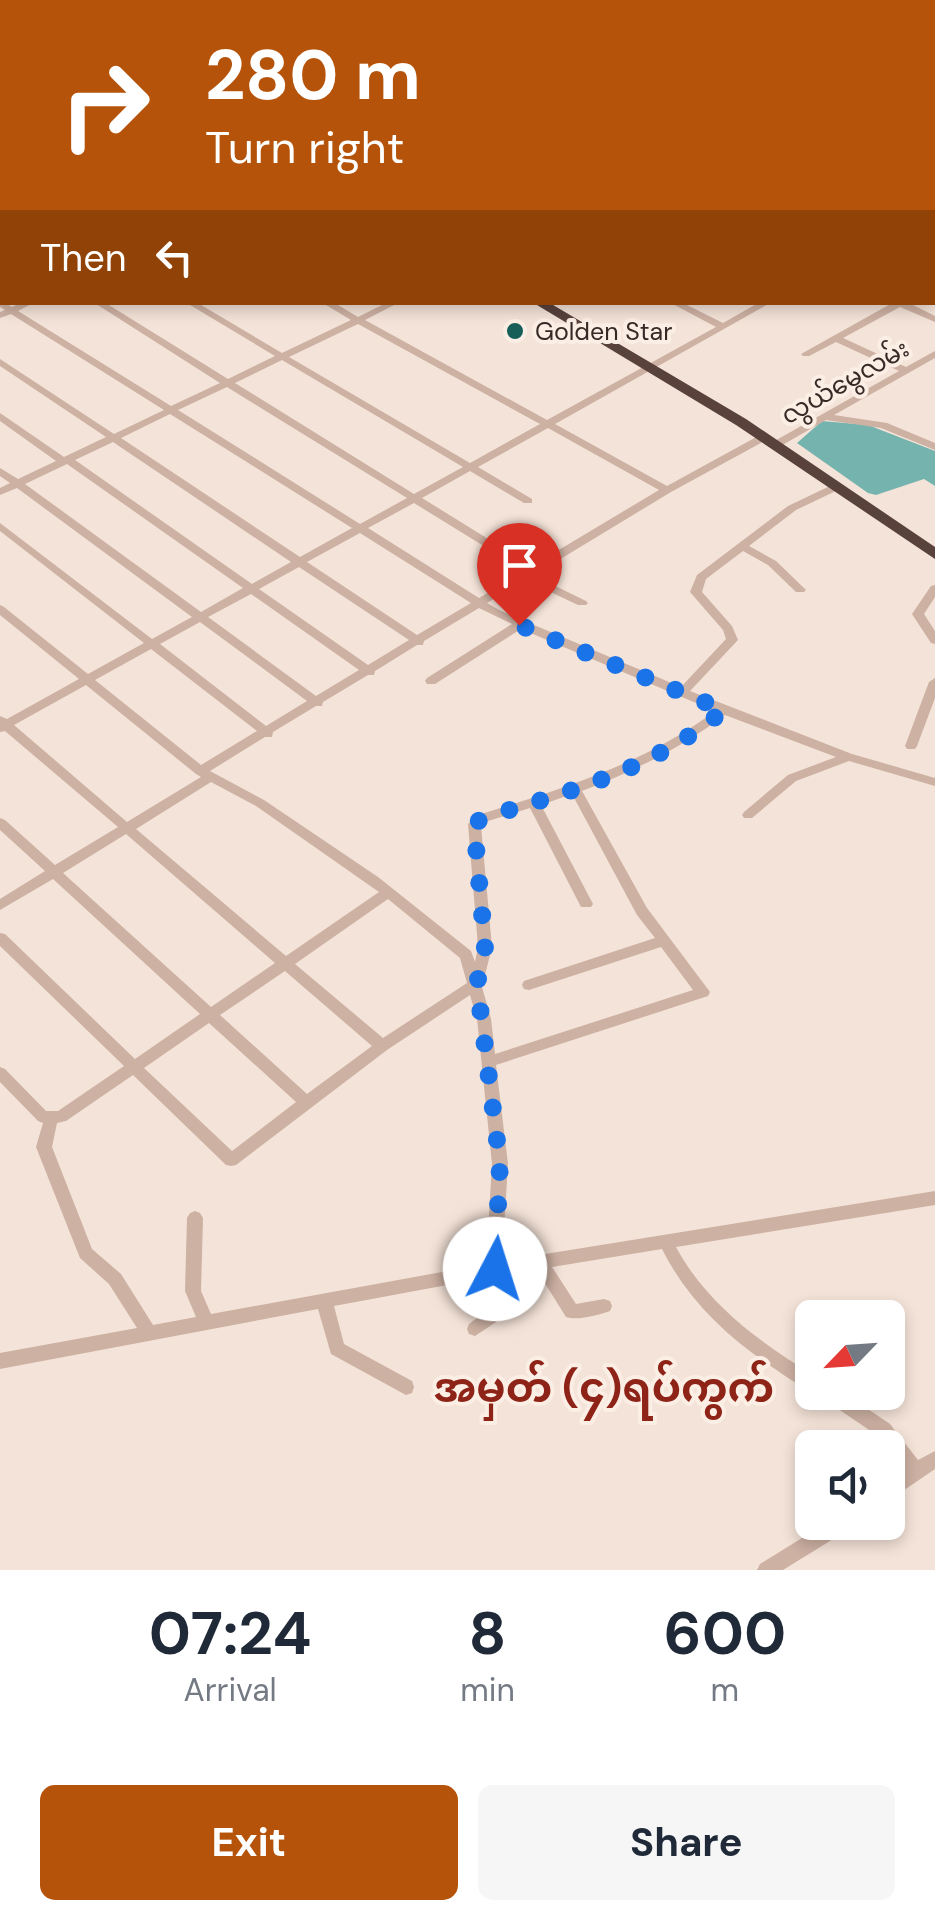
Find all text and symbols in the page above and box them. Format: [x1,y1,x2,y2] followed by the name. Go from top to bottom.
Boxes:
[205,30,421,121] text: 280 m
[40,40,170,170] icon: right
[205,118,404,177] text: Turn right
[147,230,202,285] icon: left
[40,233,127,283] text: Then
[535,315,672,348] place label: Golden Star
[504,320,526,342] marker: Golden Star
[775,331,916,434] street label: လွယ်မွေလမ်း
[477,523,562,626] pin
[492,538,547,593] icon: arrive
[443,1217,547,1321] position arrow
[795,1300,905,1410] north arrow
[795,1300,905,1540] map controls
[434,1360,774,1421] district label: အမှတ် (၄)ရပ်ကွက်
[795,1430,905,1540] button: sound
[149,1594,311,1673] text: 07:24
[469,1594,506,1673] text: 8
[664,1594,786,1673] text: 600
[184,1669,277,1711] text: Arrival
[460,1669,515,1711] text: min
[711,1669,739,1711] text: m
[40,1785,458,1900] button: Exit
[478,1785,895,1900] button: Share

